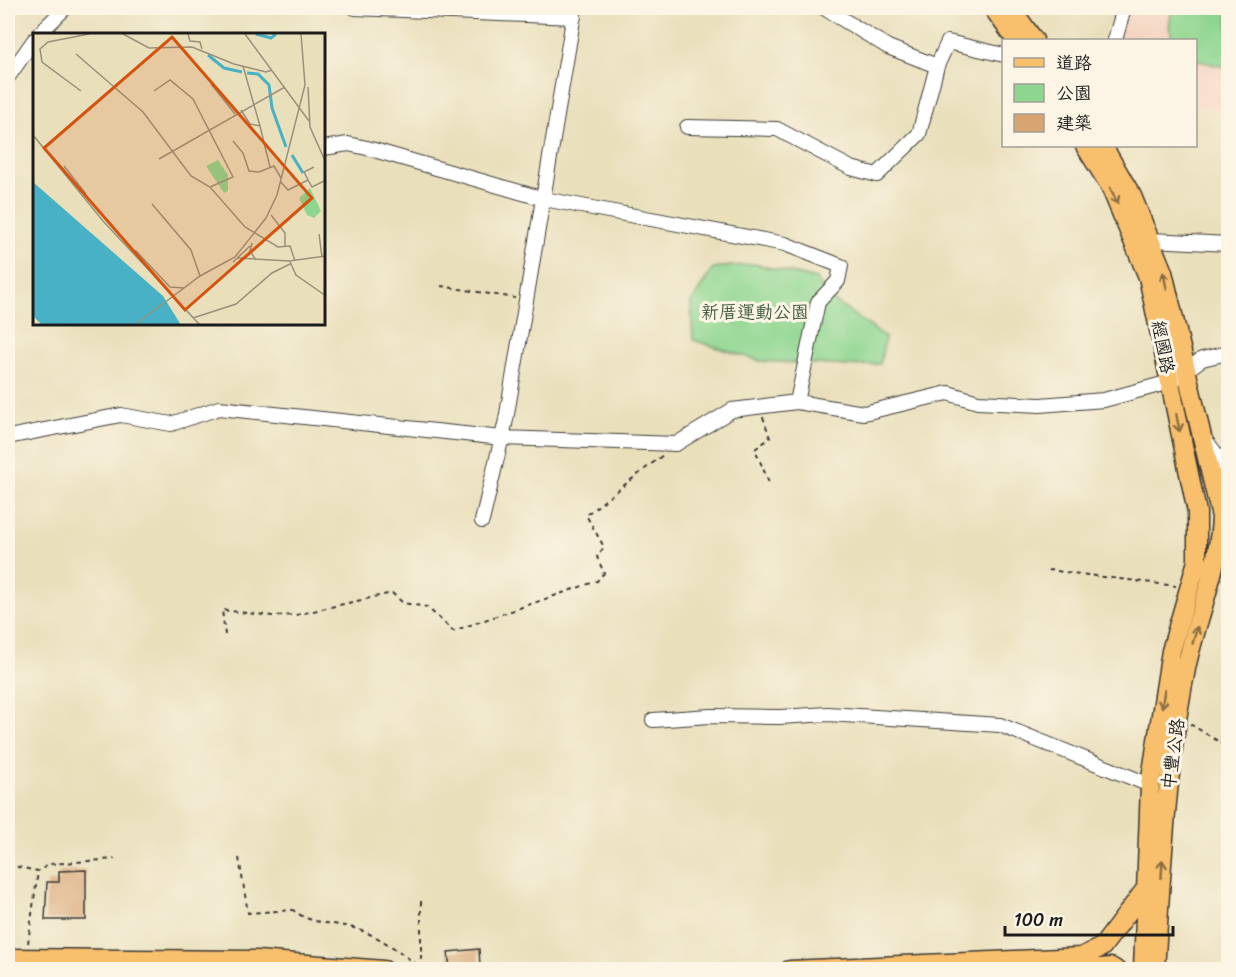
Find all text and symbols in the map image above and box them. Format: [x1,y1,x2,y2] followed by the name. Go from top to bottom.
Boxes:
[33,33,326,326] inset map
[1002,39,1197,147] legend
[1056,47,1092,79] text: 道路
[1056,77,1092,109] text: 公園
[1056,107,1092,139] text: 建築
[1109,187,1121,205] one-way arrow
[1159,272,1171,291] one-way arrow
[701,296,809,328] park label: 新厝運動公園
[1142,317,1184,377] street label: 經國路
[1173,413,1184,433] one-way arrow
[1190,626,1201,645] one-way arrow
[1158,689,1169,708] one-way arrow
[1152,716,1194,792] street label: 中豐公路
[1157,860,1168,880] one-way arrow
[1005,899,1173,937] scale bar
[1014,904,1063,936] text: 100 m

